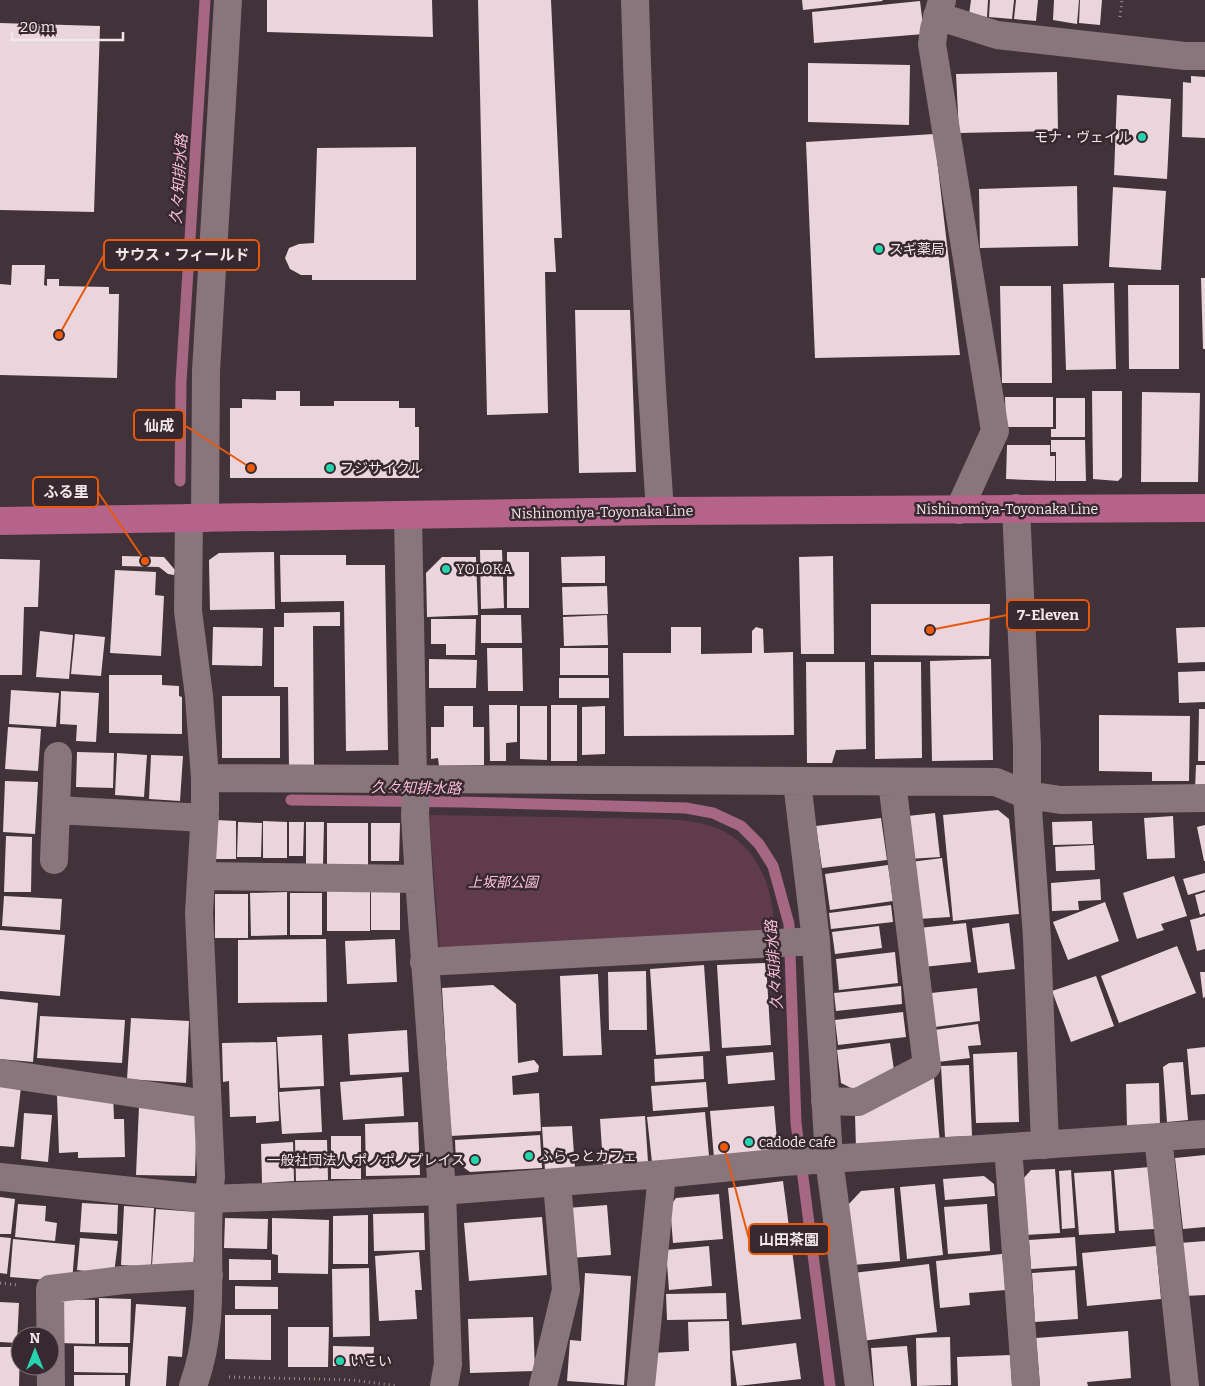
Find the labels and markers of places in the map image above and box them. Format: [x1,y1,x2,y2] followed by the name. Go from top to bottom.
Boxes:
[1034,129,1132,146] place label: モナ・ヴェイル
[1136,131,1148,143] marker: モナ・ヴェイル
[104,240,259,270] callout: サウス・フィールド
[889,241,945,258] place label: スギ薬局
[873,243,885,255] marker: スギ薬局
[134,410,184,440] callout: 仙成
[340,460,423,477] place label: フジサイクル
[324,462,336,474] marker: フジサイクル
[33,477,98,507] callout: ふる里
[456,561,512,578] place label: YOLOKA
[440,563,452,575] marker: YOLOKA
[1007,600,1089,630] callout: 7-Eleven
[759,1134,836,1151] place label: cadode cafe
[743,1136,755,1148] marker: cadode cafe
[539,1148,637,1165] place label: ふらっとカフェ
[523,1150,535,1162] marker: ふらっとカフェ
[267,1152,465,1169] place label: 一般社団法人 ポノポノプレイス
[469,1154,481,1166] marker: 一般社団法人 ポノポノプレイス
[749,1224,829,1254] callout: 山田茶園
[350,1353,392,1370] place label: いこい
[334,1355,346,1367] marker: いこい

